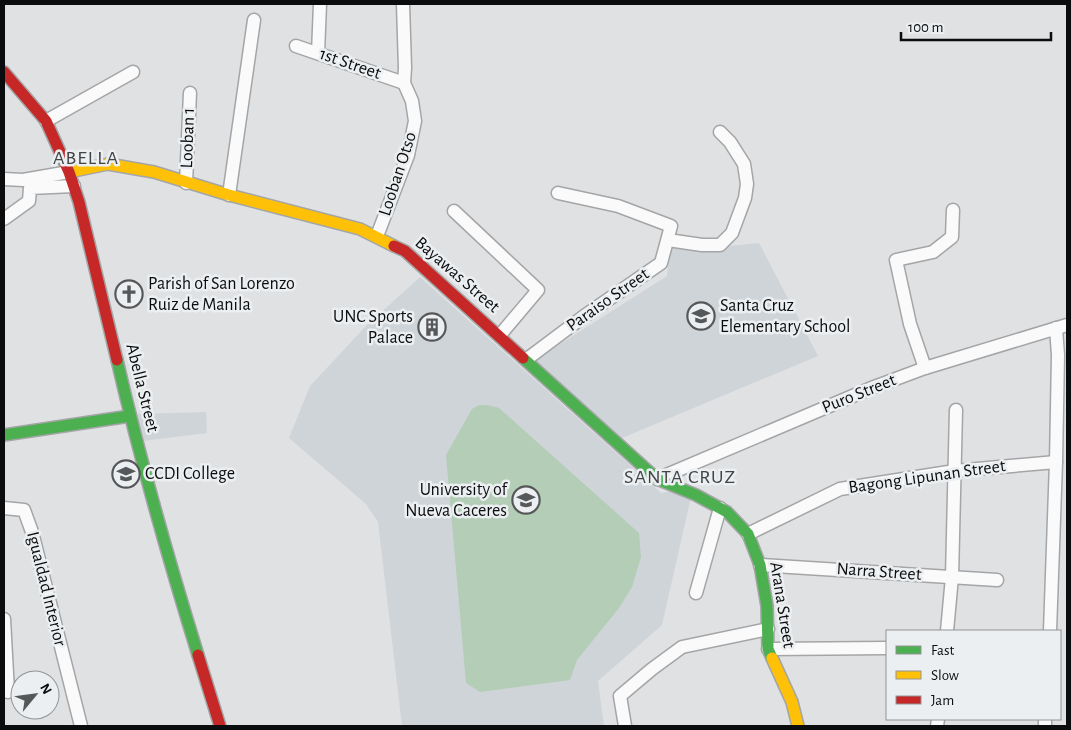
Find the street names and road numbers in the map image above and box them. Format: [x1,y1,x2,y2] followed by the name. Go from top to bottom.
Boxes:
[317,45,383,83] street label: 1st Street
[178,107,198,169] street label: Looban 1
[376,130,420,218] street label: Looban Otso
[411,234,503,317] street label: Bayawas Street
[563,265,653,335] street label: Paraiso Street
[122,342,162,434] street label: Abella Street
[819,371,899,417] street label: Puro Street
[847,457,1007,497] street label: Bagong Lipunan Street
[23,530,69,648] street label: Igualdad Interior
[836,560,922,584] street label: Narra Street
[766,561,798,650] street label: Arana Street

